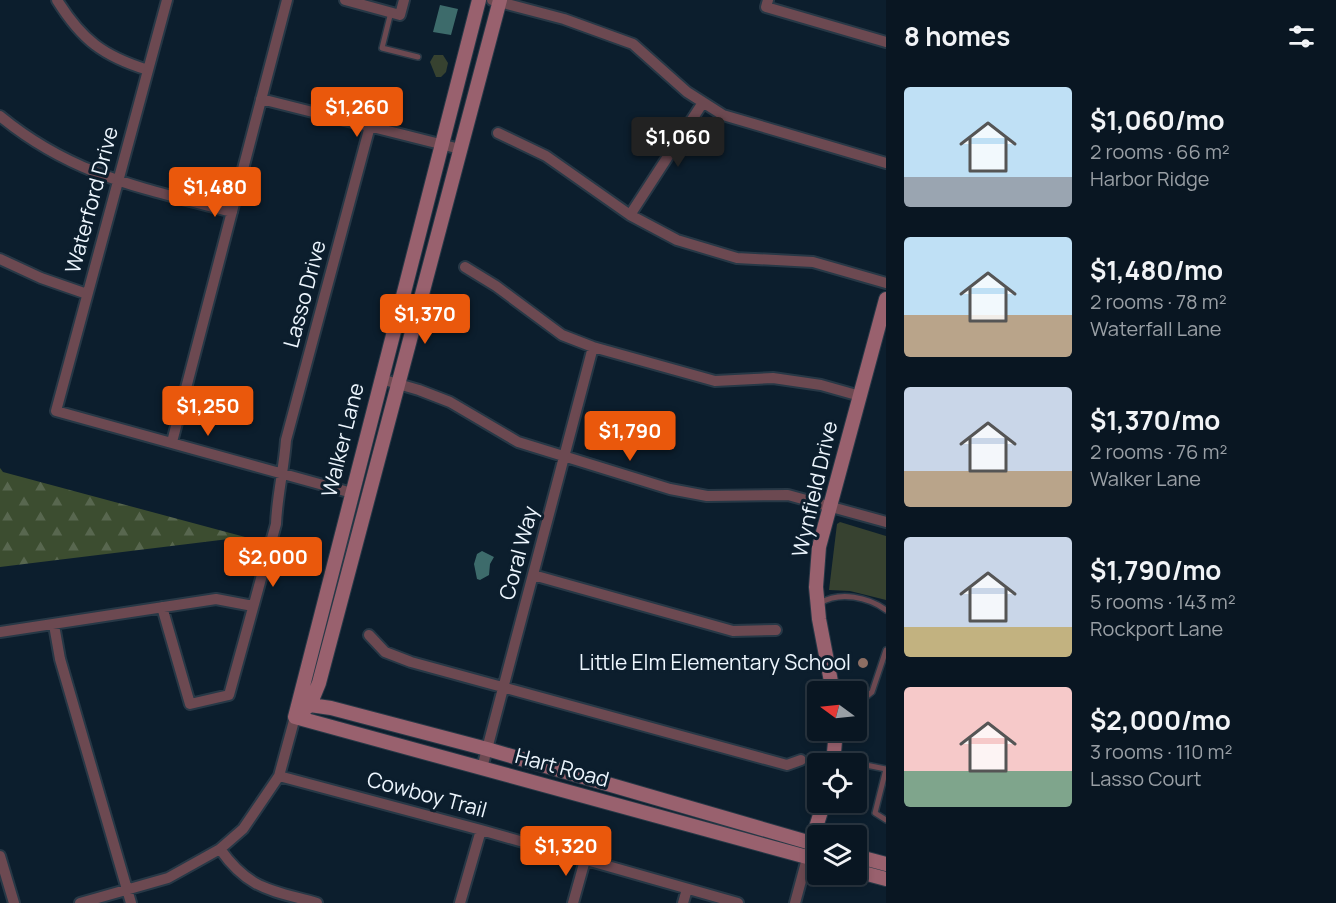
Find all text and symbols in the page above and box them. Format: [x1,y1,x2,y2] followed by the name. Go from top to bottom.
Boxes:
[904,18,1010,54] text: 8 homes
[1285,20,1318,53] icon: filters
[308,87,406,138] pin: $1,260
[325,93,389,120] text: $1,260
[1090,102,1225,138] text: $1,060/mo
[952,111,1024,183] icon: home
[629,117,727,168] pin: $1,060
[58,123,124,276] street label: Waterford Drive
[645,123,711,150] text: $1,060
[1090,138,1230,165] text: 2 rooms · 66 m²
[1090,165,1210,192] text: Harbor Ridge
[166,167,264,218] pin: $1,480
[183,173,247,200] text: $1,480
[276,237,332,351] street label: Lasso Drive
[1090,252,1223,288] text: $1,480/mo
[952,261,1024,333] icon: home
[1090,288,1227,315] text: 2 rooms · 78 m²
[376,294,474,345] pin: $1,370
[394,300,456,327] text: $1,370
[1090,315,1222,342] text: Waterfall Lane
[314,380,370,500] street label: Walker Lane
[159,386,257,437] pin: $1,250
[176,392,240,419] text: $1,250
[1090,402,1220,438] text: $1,370/mo
[581,411,679,462] pin: $1,790
[952,411,1024,483] icon: home
[599,417,661,444] text: $1,790
[785,418,843,560] street label: Wynfield Drive
[1090,438,1227,465] text: 2 rooms · 76 m²
[1090,465,1201,492] text: Walker Lane
[492,503,544,603] street label: Coral Way
[224,537,322,588] pin: $2,000
[238,543,308,570] text: $2,000
[1090,552,1221,588] text: $1,790/mo
[952,561,1024,633] icon: home
[1090,588,1236,615] text: 5 rooms · 143 m²
[1090,615,1223,642] text: Rockport Lane
[579,648,851,676] place label: Little Elm Elementary School
[856,656,870,670] marker: Little Elm Elementary School
[807,681,867,741] north arrow
[807,681,867,885] map controls
[1090,702,1231,738] text: $2,000/mo
[952,711,1024,783] icon: home
[1090,738,1232,765] text: 3 rooms · 110 m²
[512,741,612,793] street label: Hart Road
[807,753,867,813] button: locate
[364,765,490,823] street label: Cowboy Trail
[1090,765,1201,792] text: Lasso Court
[807,825,867,885] button: layers
[517,826,615,877] pin: $1,320
[534,832,598,859] text: $1,320

